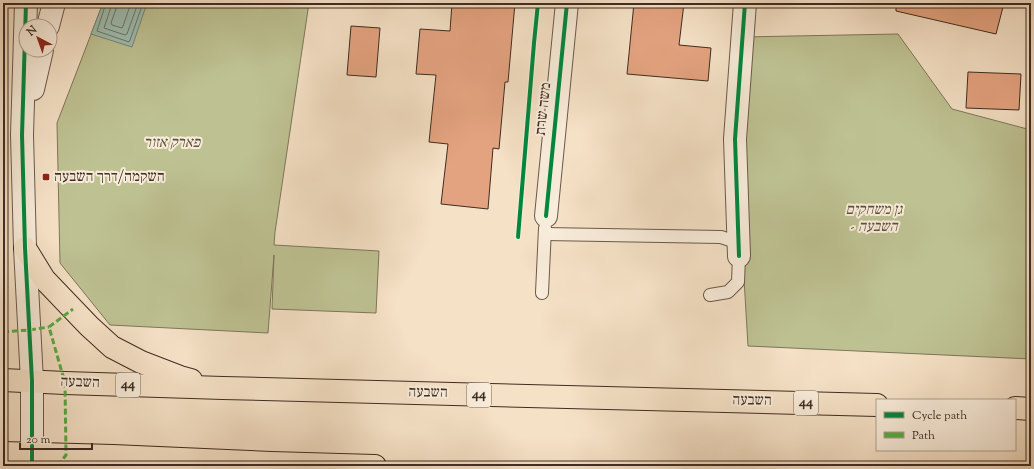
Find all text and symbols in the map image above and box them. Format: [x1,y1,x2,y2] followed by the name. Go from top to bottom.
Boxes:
[18,18,58,58] north arrow
[23,22,41,41] text: N
[531,81,557,137] street label: משה שרת
[144,133,202,154] park label: פארק אזור
[54,167,165,188] place label: השקמה/דרך השבעה
[41,172,51,182] marker: השקמה/דרך השבעה
[846,200,903,238] park label: גן משחקים - השבעה
[60,372,100,394] street label: השבעה
[116,373,140,397] road number: 44
[408,382,448,404] street label: השבעה
[467,383,491,407] road number: 44
[732,390,772,412] street label: השבעה
[794,391,818,415] road number: 44
[876,399,1016,451] legend
[912,407,967,425] text: Cycle path
[20,425,92,451] scale bar
[912,427,935,445] text: Path
[26,431,51,449] text: 20 m

